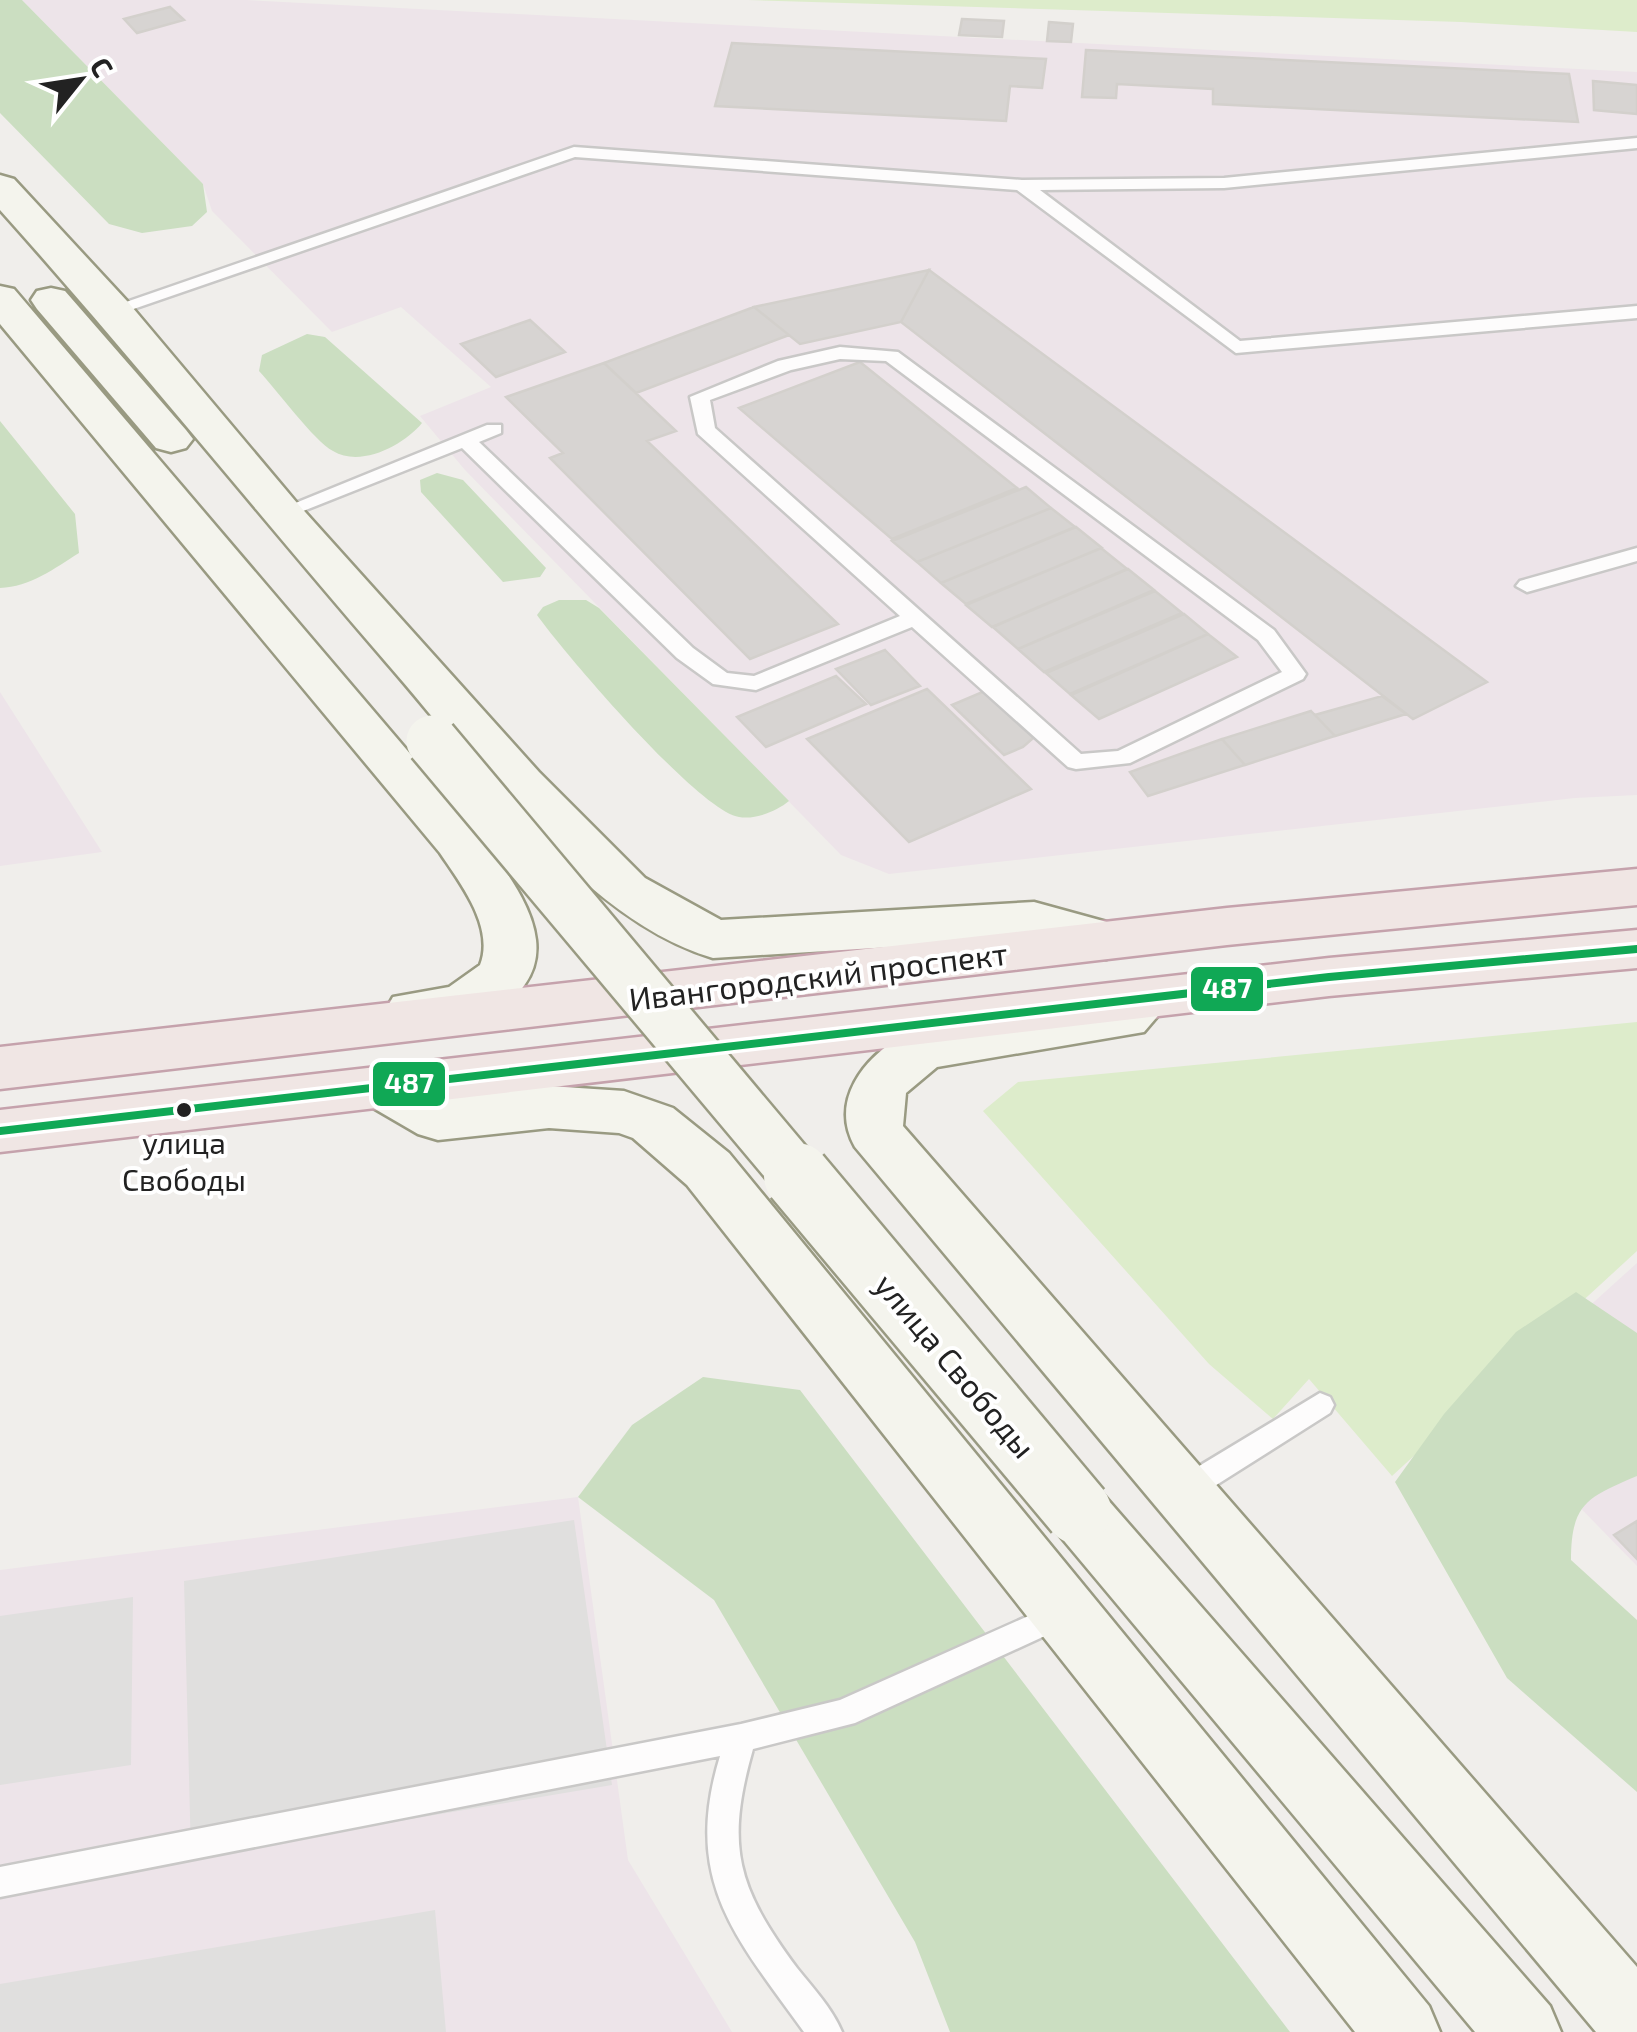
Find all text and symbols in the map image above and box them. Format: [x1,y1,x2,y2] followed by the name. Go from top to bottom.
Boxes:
[30,30,130,130] north arrow
[84,51,121,83] text: С
[626,933,1010,1017] street label: Ивангородский проспект
[1189,965,1265,1013] line badge: 487
[1202,970,1252,1004] text: 487
[371,1060,447,1108] line badge: 487
[384,1065,434,1099] text: 487
[174,1100,194,1120] marker: улица Свободы
[122,1124,246,1197] place label: улица Свободы
[867,1265,1044,1465] street label: улица Свободы

